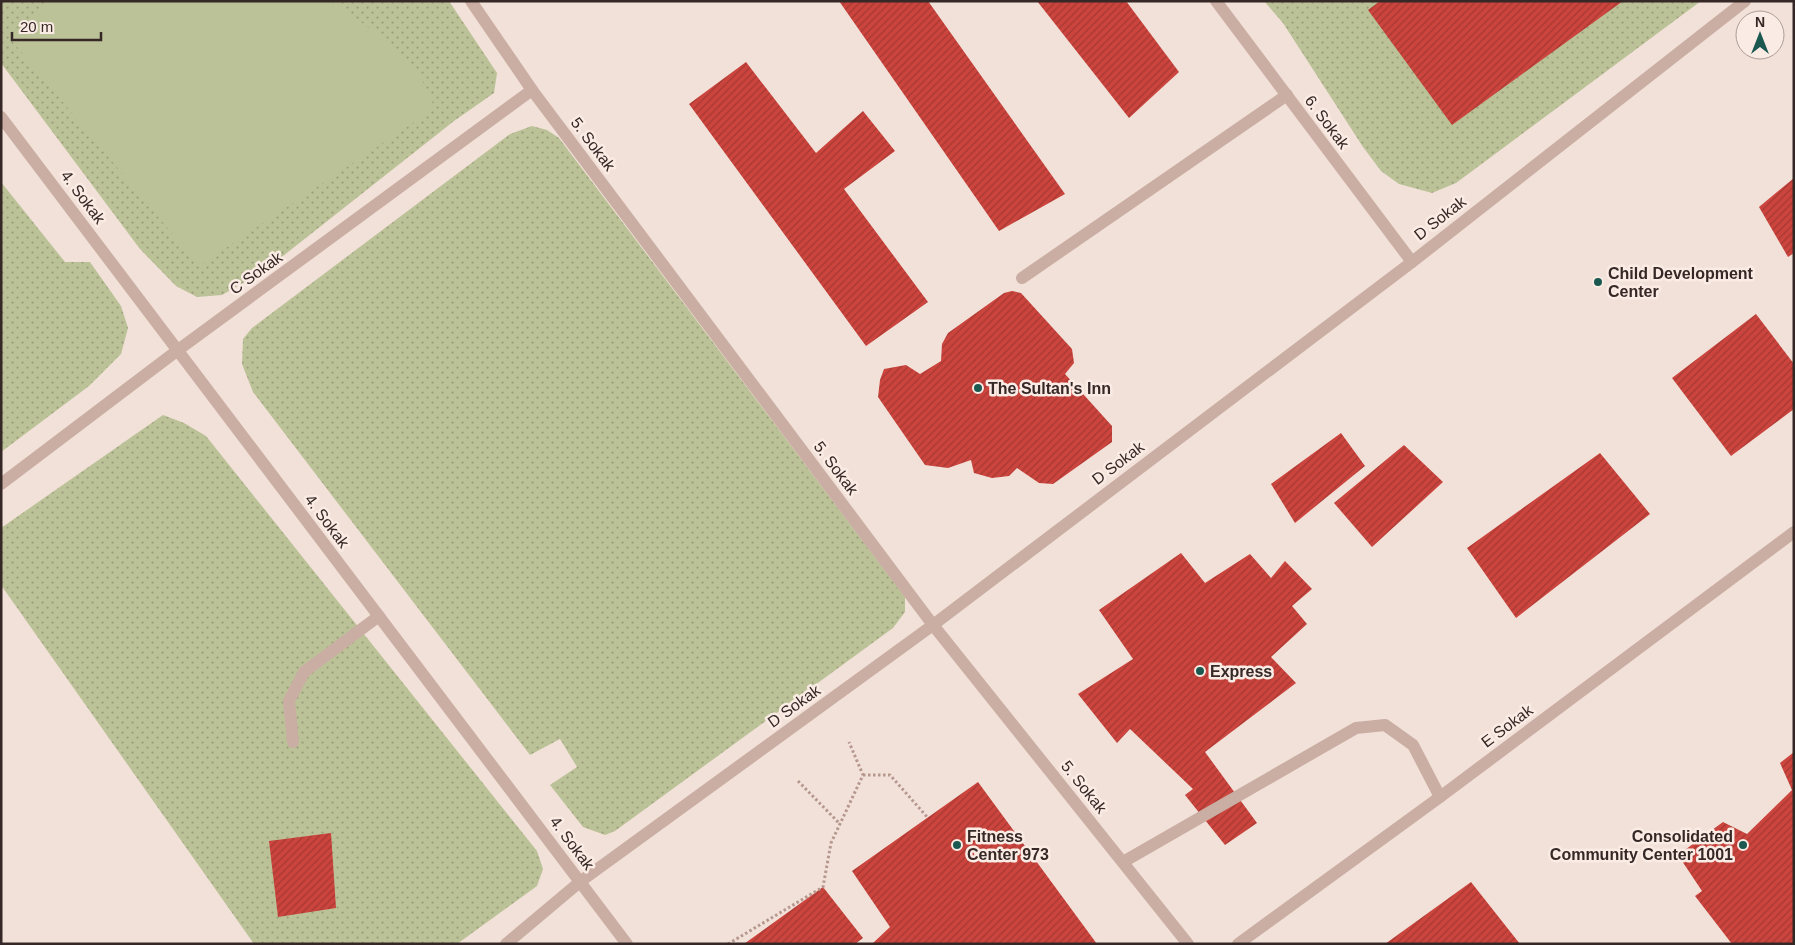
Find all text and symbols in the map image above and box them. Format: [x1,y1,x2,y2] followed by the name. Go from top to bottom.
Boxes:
[12,10,101,42] scale bar
[1735,10,1785,60] north arrow
[1755,14,1765,30] text: N
[20,18,53,35] text: 20 m
[1301,92,1353,153] street label: 6. Sokak
[567,114,619,175] street label: 5. Sokak
[57,167,109,228] street label: 4. Sokak
[1411,192,1470,243] street label: D Sokak
[227,248,286,298] street label: C Sokak
[1608,265,1754,300] place label: Child Development Center
[1592,276,1604,288] marker: Child Development Center
[988,380,1111,397] place label: The Sultan's Inn
[972,382,984,394] marker: The Sultan's Inn
[1089,437,1148,488] street label: D Sokak
[810,438,862,499] street label: 5. Sokak
[301,491,353,552] street label: 4. Sokak
[1210,663,1272,680] place label: Express
[1194,665,1206,677] marker: Express
[765,681,824,731] street label: D Sokak
[1478,701,1537,751] street label: E Sokak
[1058,757,1111,817] street label: 5. Sokak
[546,813,598,874] street label: 4. Sokak
[967,828,1049,863] place label: Fitness Center 973
[1550,828,1733,863] place label: Consolidated Community Center 1001
[951,839,963,851] marker: Fitness Center 973
[1737,839,1749,851] marker: Consolidated Community Center 1001

